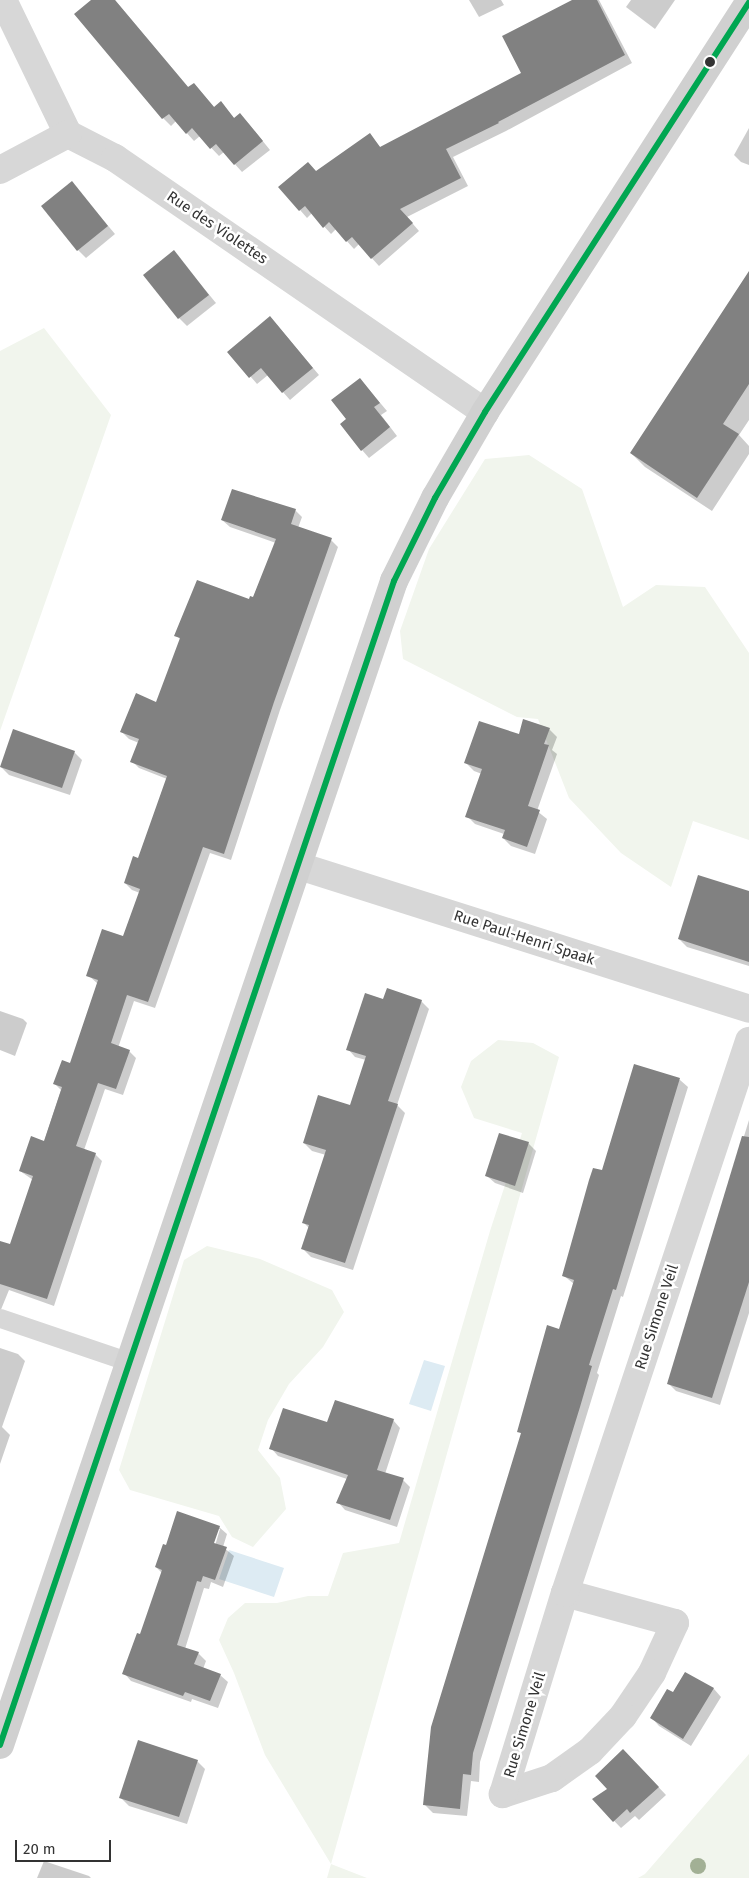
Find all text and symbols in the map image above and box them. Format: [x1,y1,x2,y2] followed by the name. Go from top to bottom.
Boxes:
[705,57,715,67] unlabelled marker
[163,188,271,268] street label: Rue des Violettes
[451,907,597,969] street label: Rue Paul-Henri Spaak
[631,1262,683,1372] street label: Rue Simone Veil
[500,1670,550,1780] street label: Rue Simone Veil
[18,1830,114,1862] scale bar
[23,1840,56,1858] text: 20 m

